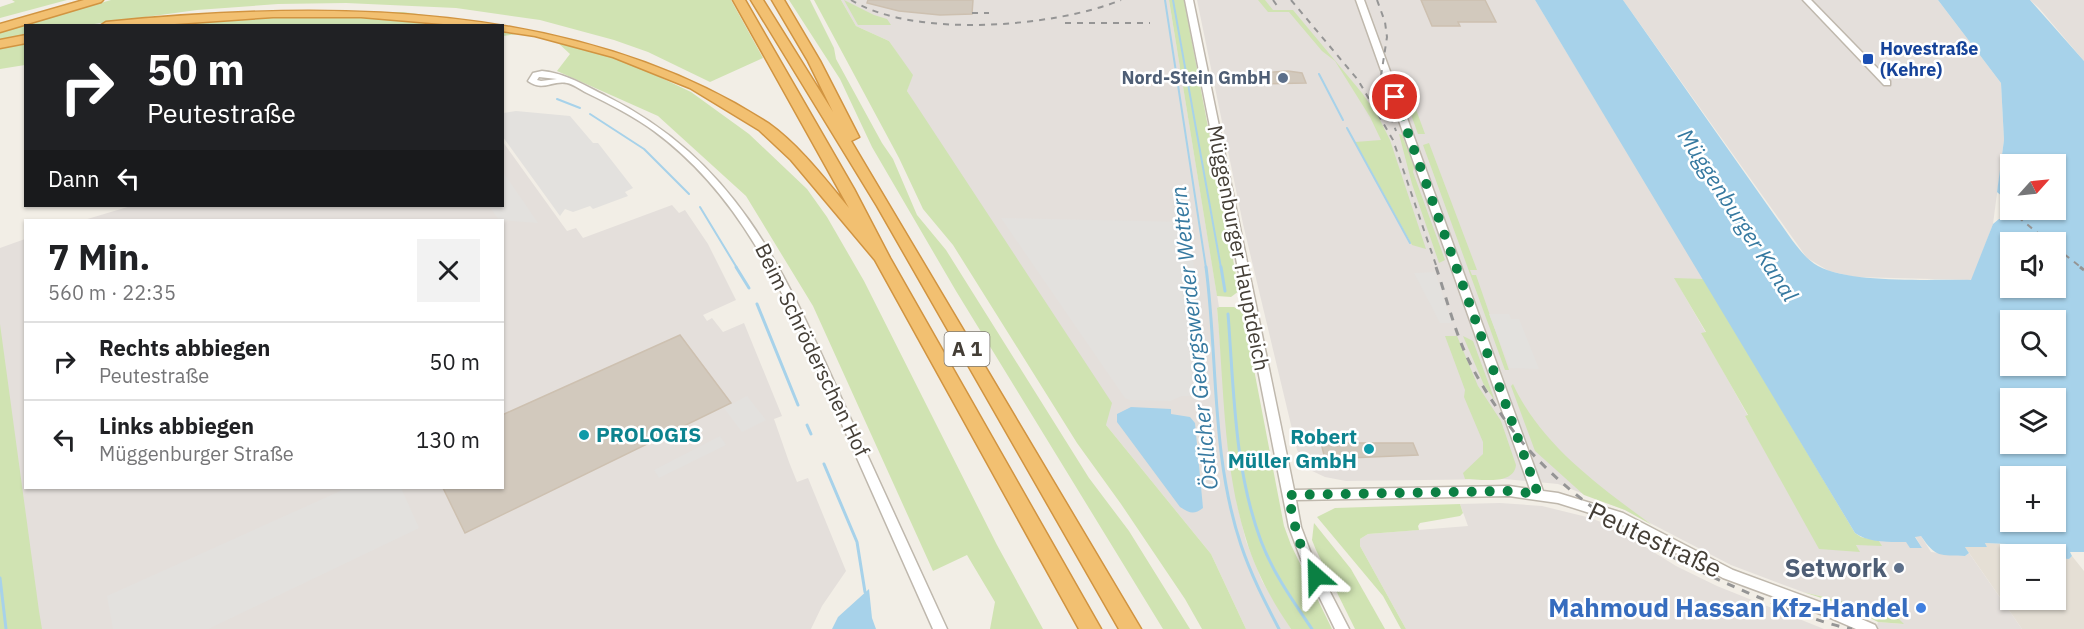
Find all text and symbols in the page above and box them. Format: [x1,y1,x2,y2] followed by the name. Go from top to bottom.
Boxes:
[1880,37,1978,81] place label: Hovestraße (Kehre)
[147,42,245,97] text: 50 m
[48,48,126,126] icon: right
[1861,52,1875,66] marker: Hovestraße (Kehre)
[1122,66,1271,89] place label: Nord-Stein GmbH
[1276,71,1290,85] marker: Nord-Stein GmbH
[1369,71,1420,122] pin
[1378,80,1411,113] icon: arrive
[147,95,296,130] text: Peutestraße
[1201,123,1277,373] street label: Müggenburger Hauptdeich
[1672,123,1805,307] water label: Müggenburger Kanal
[2000,154,2066,220] north arrow
[2000,154,2066,610] map controls
[112,162,145,195] icon: left
[48,164,100,193] text: Dann
[1163,185,1224,491] water label: Östlicher Georgswerder Wettern
[2000,232,2066,298] button: sound
[48,233,151,280] text: 7 Min.
[749,238,877,461] street label: Beim Schröderschen Hof
[417,239,480,302] button: close
[48,279,176,306] text: 560 m · 22:35
[2000,310,2066,376] button: search
[944,332,990,366] road number: A 1
[99,333,270,362] text: Rechts abbiegen
[48,345,81,378] icon: right
[429,347,480,376] text: 50 m
[99,362,209,389] text: Peutestraße
[2000,388,2066,454] button: layers
[99,411,254,440] text: Links abbiegen
[596,420,701,448] place label: PROLOGIS
[1228,422,1357,474] place label: Robert Müller GmbH
[48,423,81,456] icon: left
[416,425,480,454] text: 130 m
[577,428,591,442] marker: PROLOGIS
[99,440,294,467] text: Müggenburger Straße
[1362,442,1376,456] marker: Robert Müller GmbH
[2000,466,2066,532] button: +
[1583,493,1728,585] street label: Peutestraße
[1284,544,1348,608] position arrow
[2000,544,2066,610] button: −
[1784,550,1887,584] place label: Setwork
[1892,561,1906,575] marker: Setwork
[1548,590,1909,624] place label: Mahmoud Hassan Kfz-Handel
[1914,601,1928,615] marker: Mahmoud Hassan Kfz-Handel

